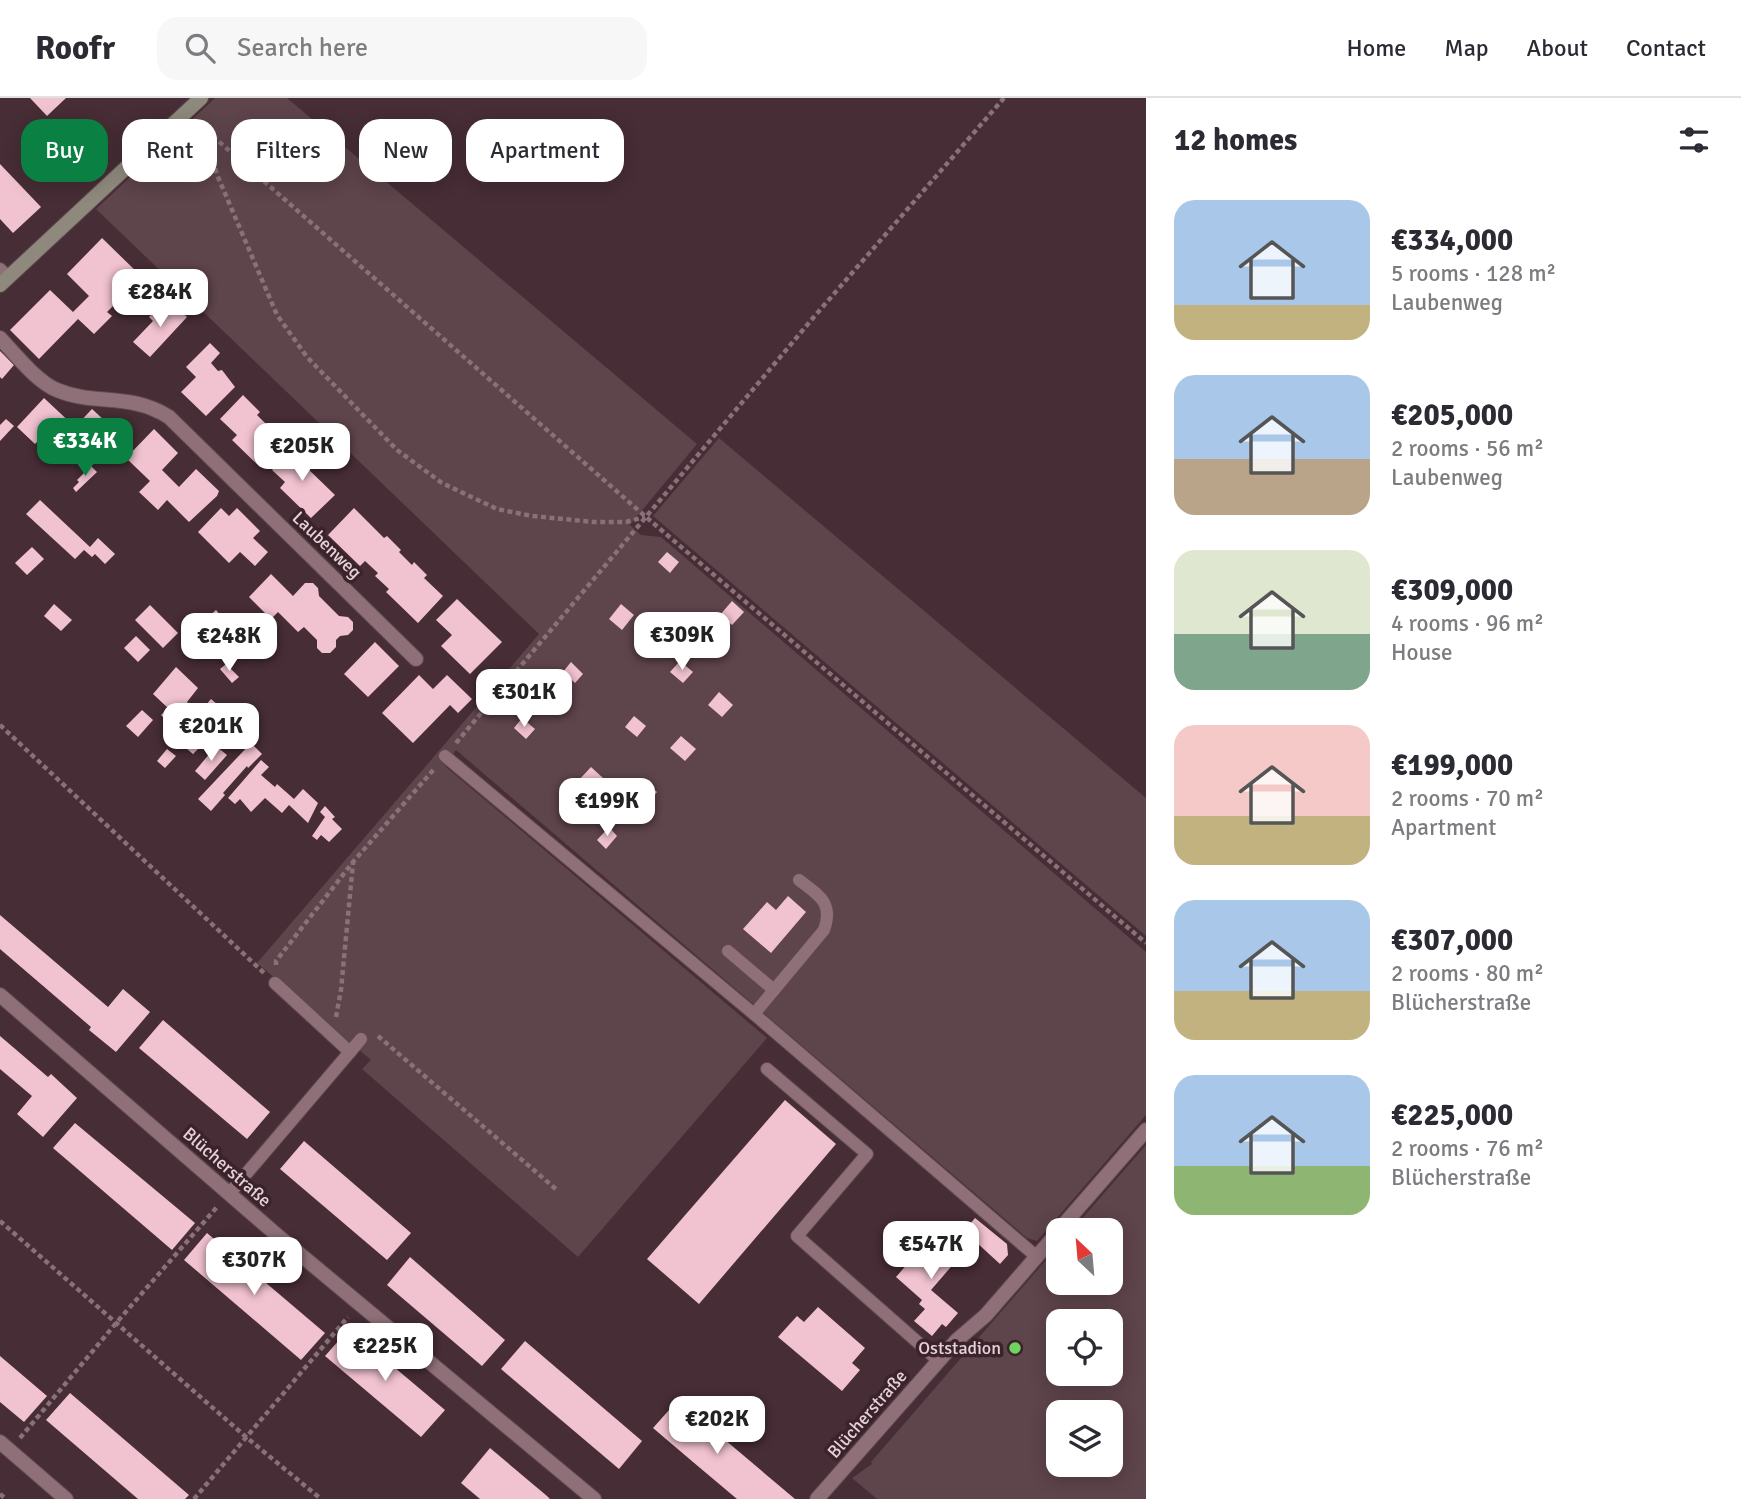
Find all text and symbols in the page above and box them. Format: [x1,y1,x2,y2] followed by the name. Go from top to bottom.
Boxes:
[157,17,647,80] search box
[35,28,115,69] text: Roofr
[181,29,219,67] icon: search
[237,32,368,64] text: Search here
[1346,33,1406,63] text: Home
[1444,33,1489,63] text: Map
[1527,33,1588,63] text: About
[1626,33,1706,63] text: Contact
[21,119,108,182] chip: Buy
[122,119,217,182] chip: Rent
[231,119,345,182] chip: Filters
[359,119,452,182] chip: New
[466,119,624,182] chip: Apartment
[1675,121,1713,159] icon: filters
[1174,122,1297,159] text: 12 homes
[1391,222,1513,259] text: €334,000
[1230,228,1314,312] icon: home
[1391,259,1556,288] text: 5 rooms · 128 m²
[111,270,209,329] pin: €284K
[128,277,192,306] text: €284K
[1391,288,1503,317] text: Laubenweg
[1391,397,1513,434] text: €205,000
[1230,403,1314,487] icon: home
[36,418,134,478] pin: €334K
[253,424,351,483] pin: €205K
[53,426,117,455] text: €334K
[270,431,334,460] text: €205K
[1391,434,1544,463] text: 2 rooms · 56 m²
[1391,463,1503,492] text: Laubenweg
[288,507,366,583] street label: Laubenweg
[1391,572,1513,609] text: €309,000
[1230,578,1314,662] icon: home
[1391,609,1544,638] text: 4 rooms · 96 m²
[633,612,731,672] pin: €309K
[180,614,278,673] pin: €248K
[650,620,714,649] text: €309K
[197,621,261,650] text: €248K
[1391,638,1453,667] text: House
[475,670,573,729] pin: €301K
[492,677,556,706] text: €301K
[162,704,260,763] pin: €201K
[179,711,243,740] text: €201K
[1391,747,1513,784] text: €199,000
[1230,753,1314,837] icon: home
[558,778,656,838] pin: €199K
[1391,784,1544,813] text: 2 rooms · 70 m²
[575,786,639,815] text: €199K
[1391,813,1496,842] text: Apartment
[1391,922,1513,959] text: €307,000
[1230,928,1314,1012] icon: home
[1391,959,1544,988] text: 2 rooms · 80 m²
[1391,988,1531,1017] text: Blücherstraße
[1391,1097,1513,1134] text: €225,000
[1230,1103,1314,1187] icon: home
[178,1123,276,1211] street label: Blücherstraße
[1391,1134,1544,1163] text: 2 rooms · 76 m²
[1391,1163,1531,1192] text: Blücherstraße
[1046,1218,1124,1295] north arrow
[1046,1218,1123,1477] map controls
[882,1222,980,1281] pin: €547K
[899,1229,963,1258] text: €547K
[205,1238,303,1297] pin: €307K
[222,1245,286,1274] text: €307K
[1046,1309,1123,1386] button: locate
[336,1324,434,1383] pin: €225K
[353,1331,417,1360] text: €225K
[918,1337,1001,1359] place label: Oststadion
[1007,1340,1023,1356] marker: Oststadion
[823,1365,911,1463] street label: Blücherstraße
[668,1396,766,1456] pin: €202K
[1046,1400,1123,1477] button: layers
[685,1404,749,1433] text: €202K

